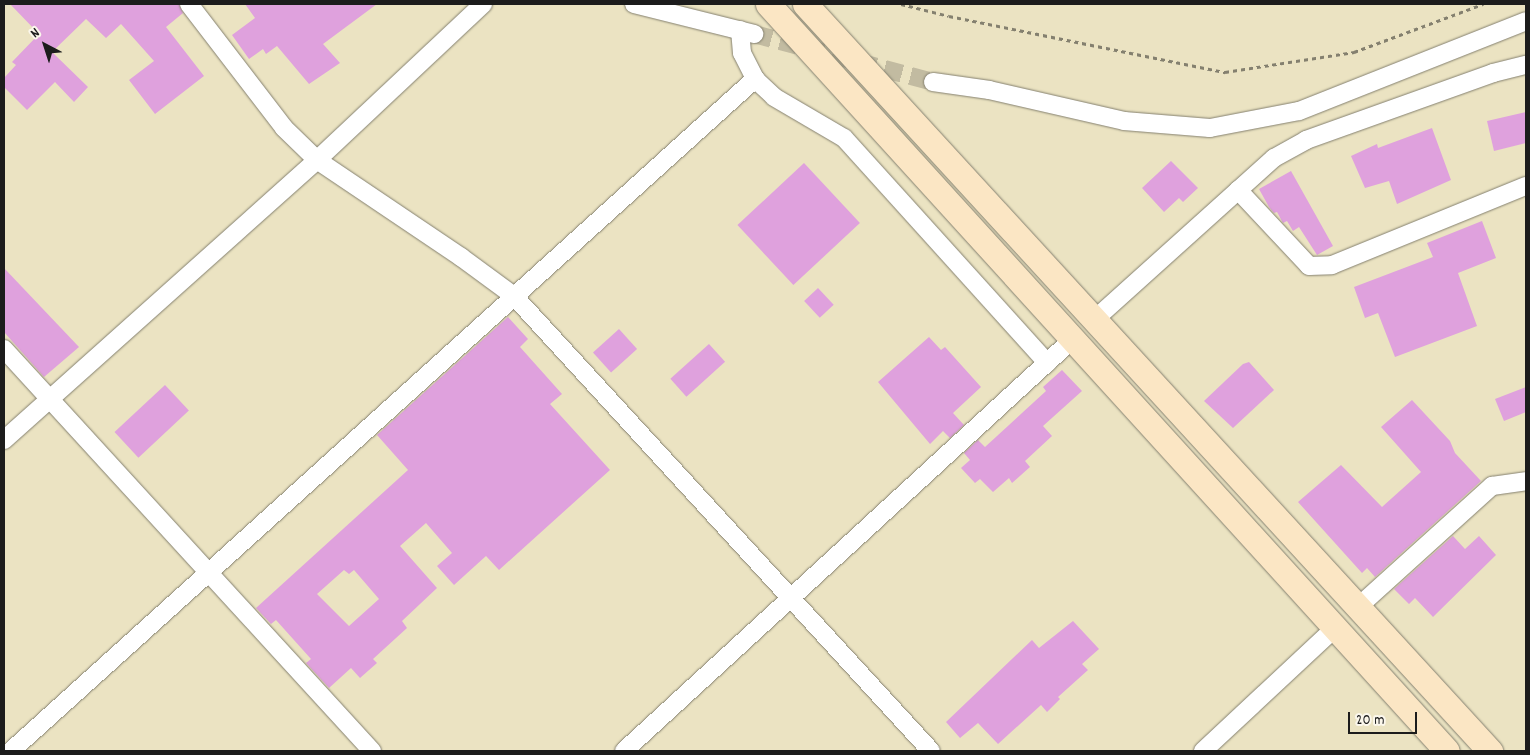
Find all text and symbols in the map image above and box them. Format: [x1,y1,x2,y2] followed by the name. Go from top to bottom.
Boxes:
[20,20,70,70] north arrow
[26,24,44,43] text: N
[1350,702,1419,734] scale bar
[1356,710,1384,732] text: 20 m

